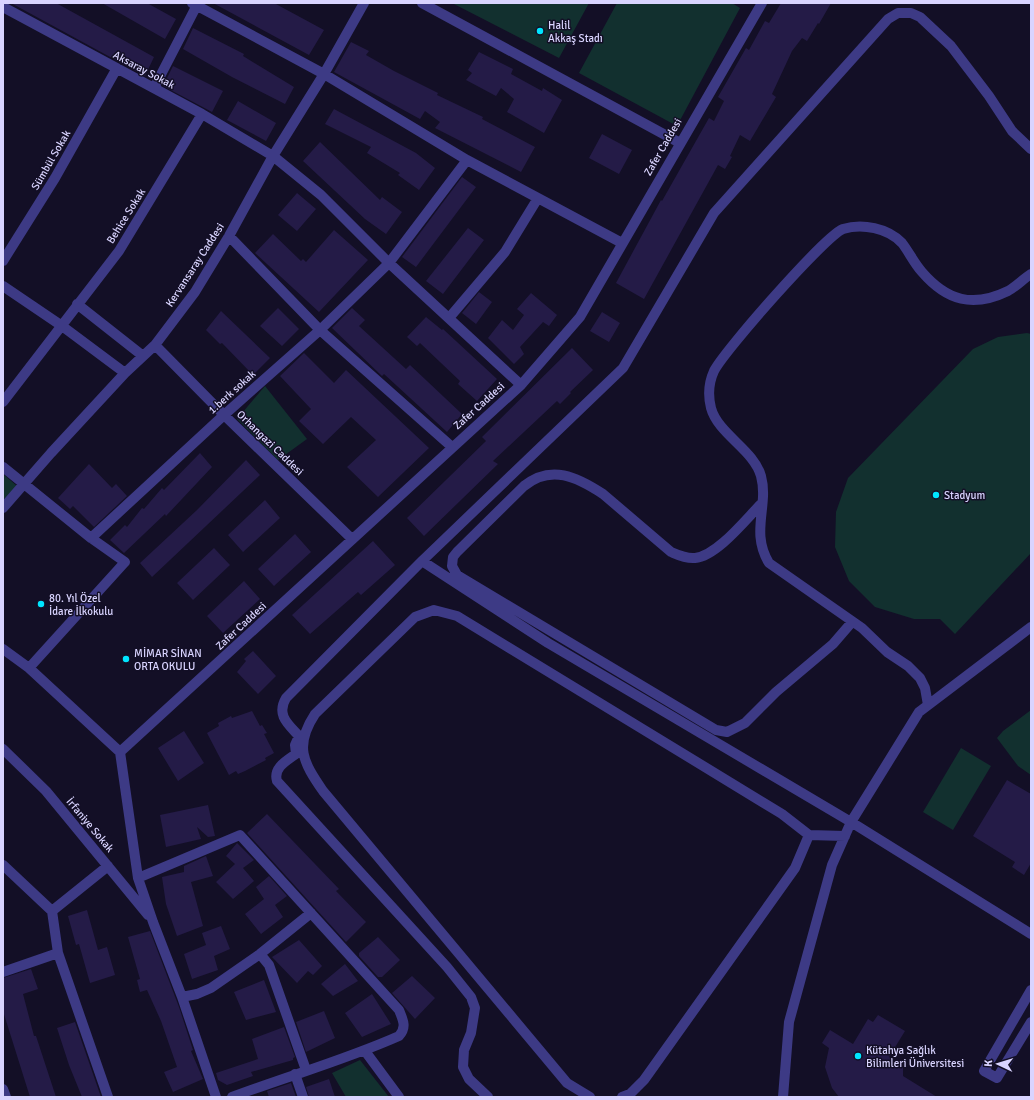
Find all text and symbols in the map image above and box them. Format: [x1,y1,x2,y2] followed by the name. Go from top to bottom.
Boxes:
[548,19,603,45] place label: Halil Akkaş Stadı
[535,26,545,36] marker: Halil Akkaş Stadı
[111,48,178,92] street label: Aksaray Sokak
[641,116,685,178] street label: Zafer Caddesi
[29,127,74,192] street label: Sümbül Sokak
[104,186,148,246] street label: Behice Sokak
[163,221,227,309] street label: Kervansaray Caddesi
[206,367,259,417] street label: 1.berk sokak
[451,380,507,432] street label: Zafer Caddesi
[234,408,306,478] street label: Orhangazi Caddesi
[944,489,985,502] place label: Stadyum
[931,490,941,500] marker: Stadyum
[49,591,113,618] place label: 80. Yıl Özel İdare İlkokulu
[36,599,46,609] marker: 80. Yıl Özel İdare İlkokulu
[213,599,269,653] street label: Zafer Caddesi
[134,646,202,673] place label: MİMAR SİNAN ORTA OKULU
[121,654,131,664] marker: MİMAR SİNAN ORTA OKULU
[63,794,118,855] street label: İrfaniye Sokak
[866,1044,964,1070] place label: Kütahya Sağlık Bilimleri Üniversitesi
[978,1044,1018,1084] north arrow
[853,1051,863,1061] marker: Kütahya Sağlık Bilimleri Üniversitesi
[982,1059,995,1067] text: K

